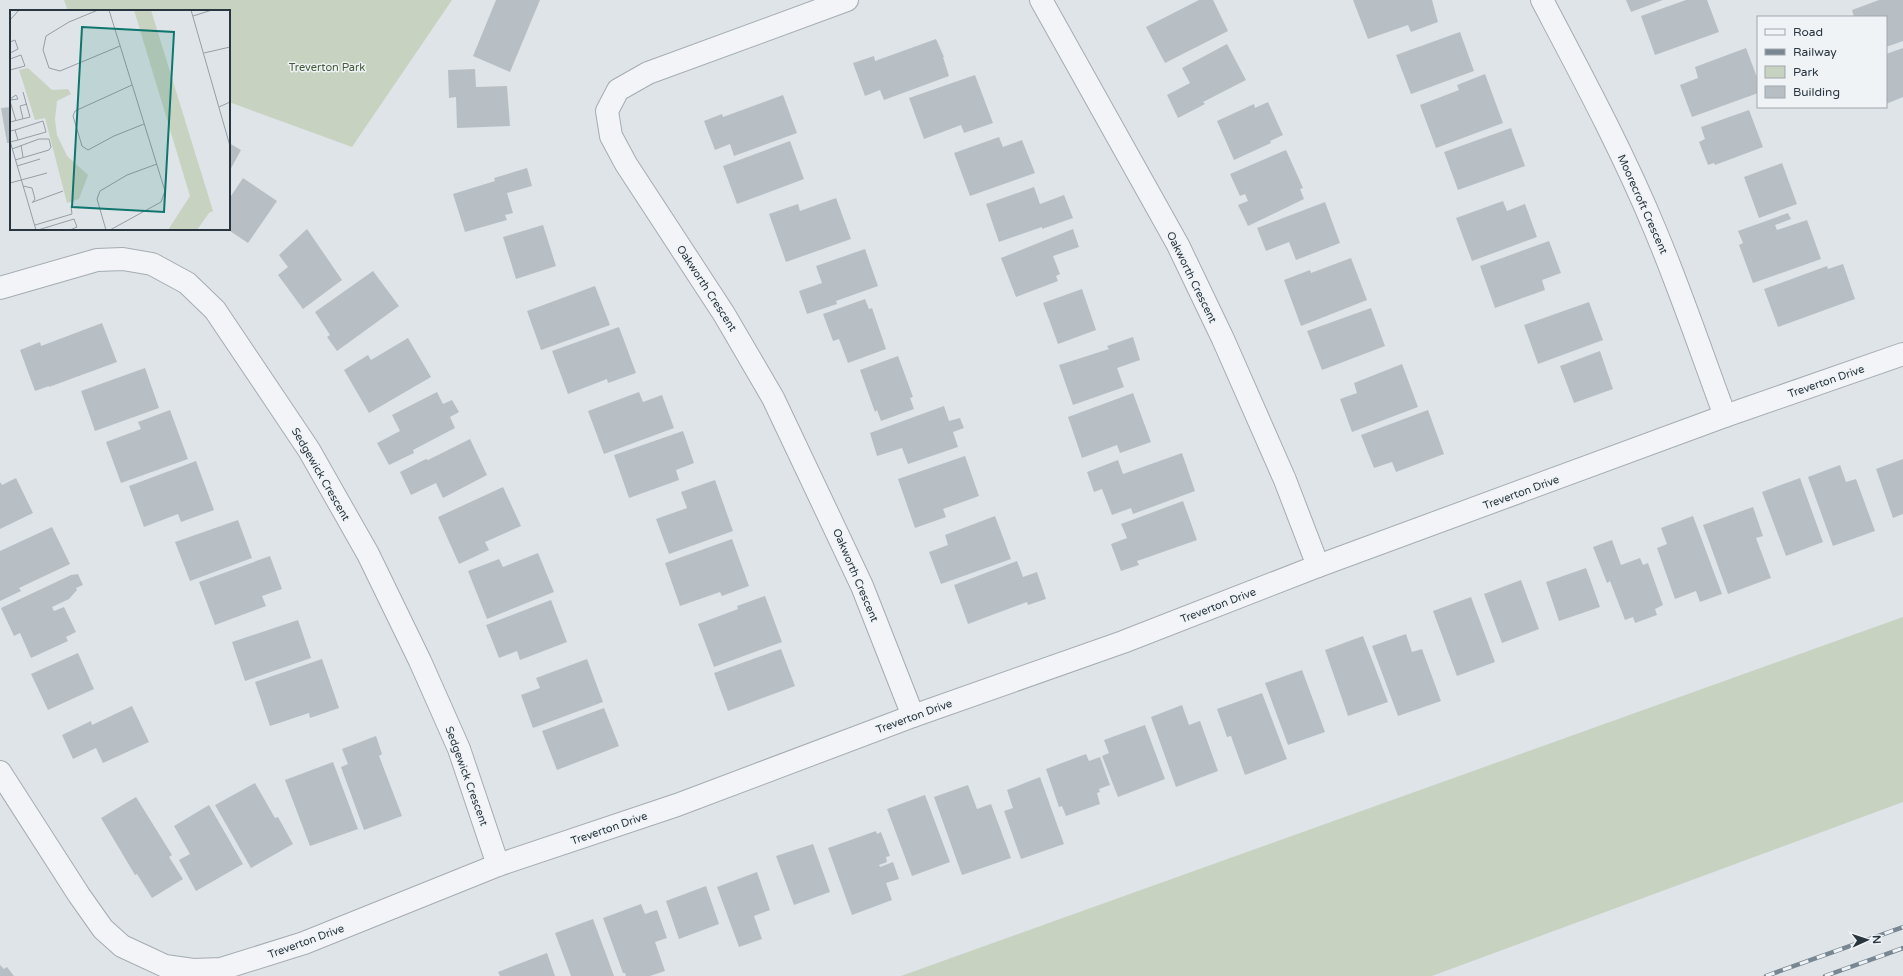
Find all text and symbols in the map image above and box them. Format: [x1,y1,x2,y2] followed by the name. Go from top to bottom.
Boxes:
[10,10,230,230] inset map
[1757,16,1887,108] legend
[1793,25,1823,39] text: Road
[1793,45,1837,59] text: Railway
[289,61,365,74] park label: Treverton Park
[1793,65,1819,79] text: Park
[1793,85,1840,99] text: Building
[1615,152,1670,256] street label: Moorecroft Crescent
[1164,229,1219,325] street label: Oakworth Crescent
[674,243,739,334] street label: Oakworth Crescent
[1786,362,1866,401] street label: Treverton Drive
[289,425,352,523] street label: Sedgewick Crescent
[1481,473,1561,512] street label: Treverton Drive
[830,527,881,624] street label: Oakworth Crescent
[1179,585,1258,626] street label: Treverton Drive
[874,697,954,736] street label: Treverton Drive
[442,725,491,828] street label: Sedgewick Crescent
[569,809,649,848] street label: Treverton Drive
[1847,920,1887,960] north arrow
[266,922,346,961] street label: Treverton Drive
[1870,935,1883,944] text: N

